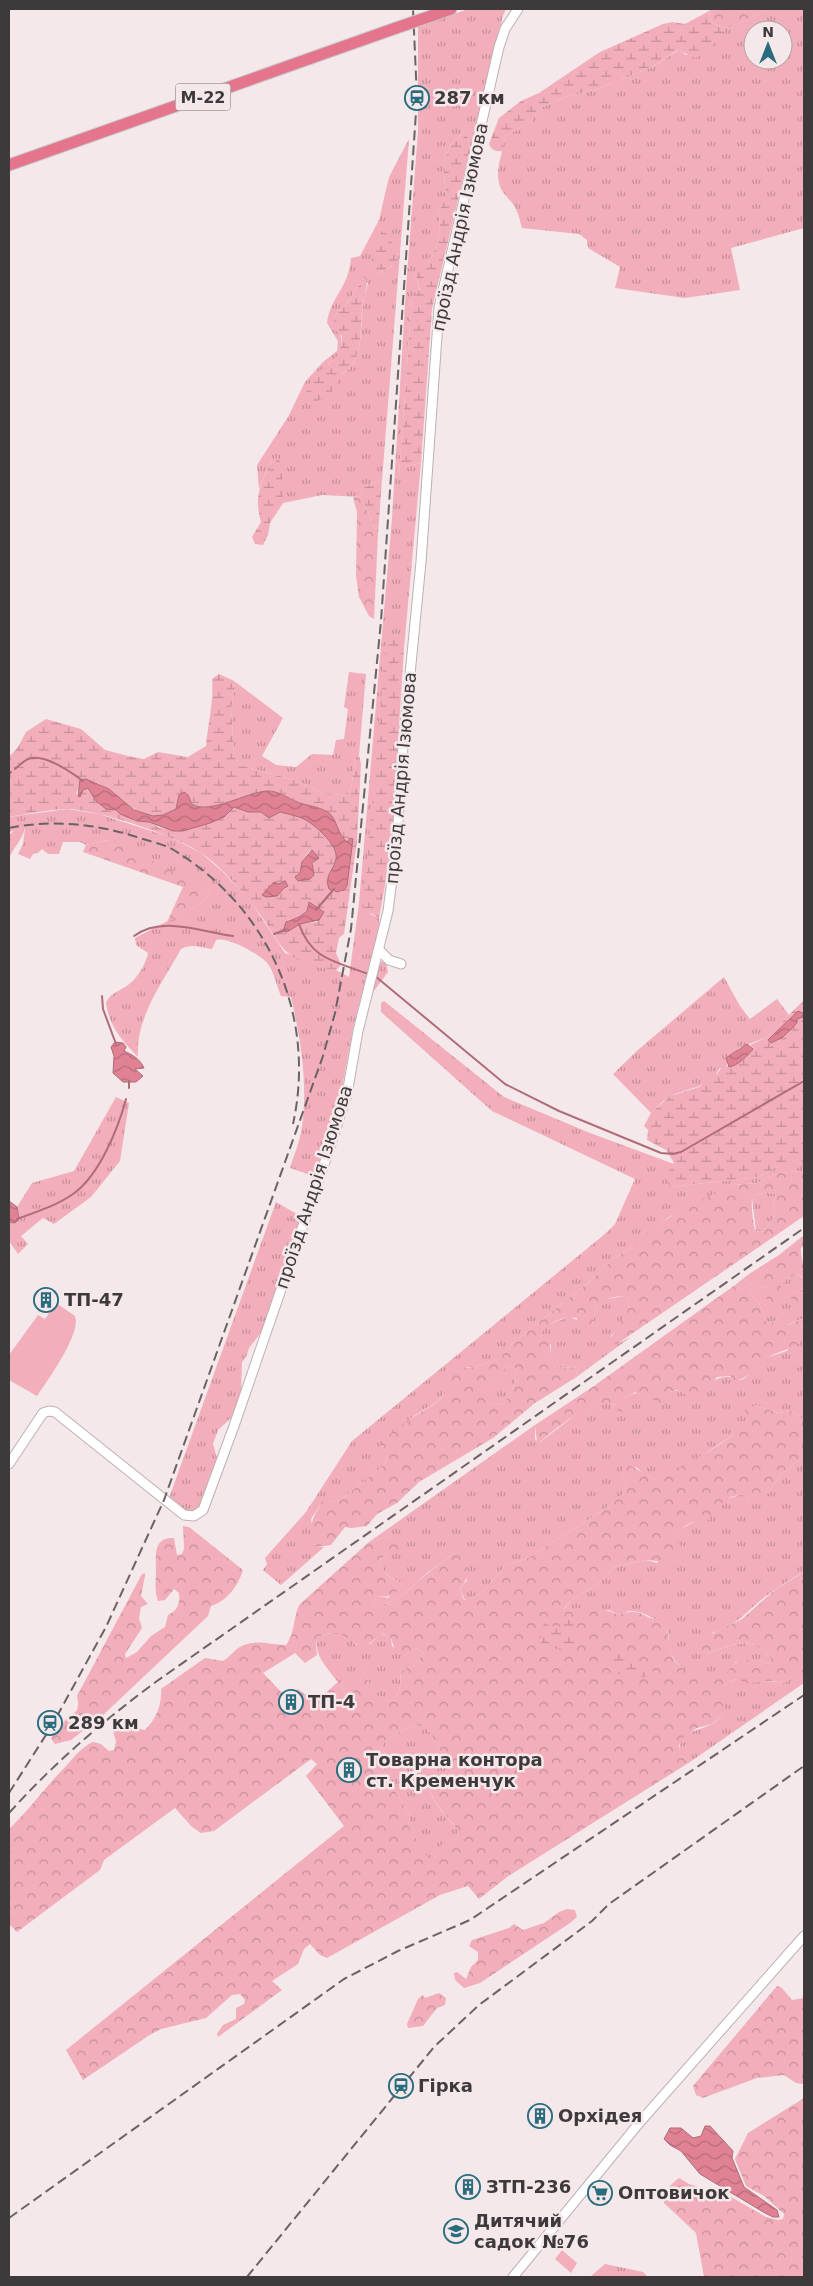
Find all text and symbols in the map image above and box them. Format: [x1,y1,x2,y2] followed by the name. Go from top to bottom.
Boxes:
[743,20,793,70] north arrow
[762,24,774,40] text: N
[176,84,230,110] road number: М-22
[404,85,430,111] station icon: 287 км
[434,87,505,108] place label: 287 км
[427,121,492,333] street label: проїзд Андрія Ізюмова
[381,671,420,885] street label: проїзд Андрія Ізюмова
[271,1082,356,1291] street label: проїзд Андрія Ізюмова
[33,1287,59,1313] building icon: ТП-47
[64,1289,124,1310] place label: ТП-47
[278,1689,304,1715] building icon: ТП-4
[308,1691,355,1712] place label: ТП-4
[37,1710,63,1736] station icon: 289 км
[68,1712,139,1733] place label: 289 км
[366,1749,543,1791] place label: Товарна контора ст. Кременчук
[336,1757,362,1783] building icon: Товарна контора ст. Кременчук
[388,2073,414,2099] station icon: Гірка
[418,2075,473,2096] place label: Гірка
[527,2103,553,2129] building icon: Орхідея
[558,2105,642,2126] place label: Орхідея
[455,2174,481,2200] building icon: ЗТП-236
[486,2176,571,2197] place label: ЗТП-236
[587,2180,613,2206] supermarket icon: Оптовичок
[618,2182,729,2203] place label: Оптовичок
[474,2210,589,2252] place label: Дитячий садок №76
[443,2218,469,2244] school or university icon: Дитячий садок №76

